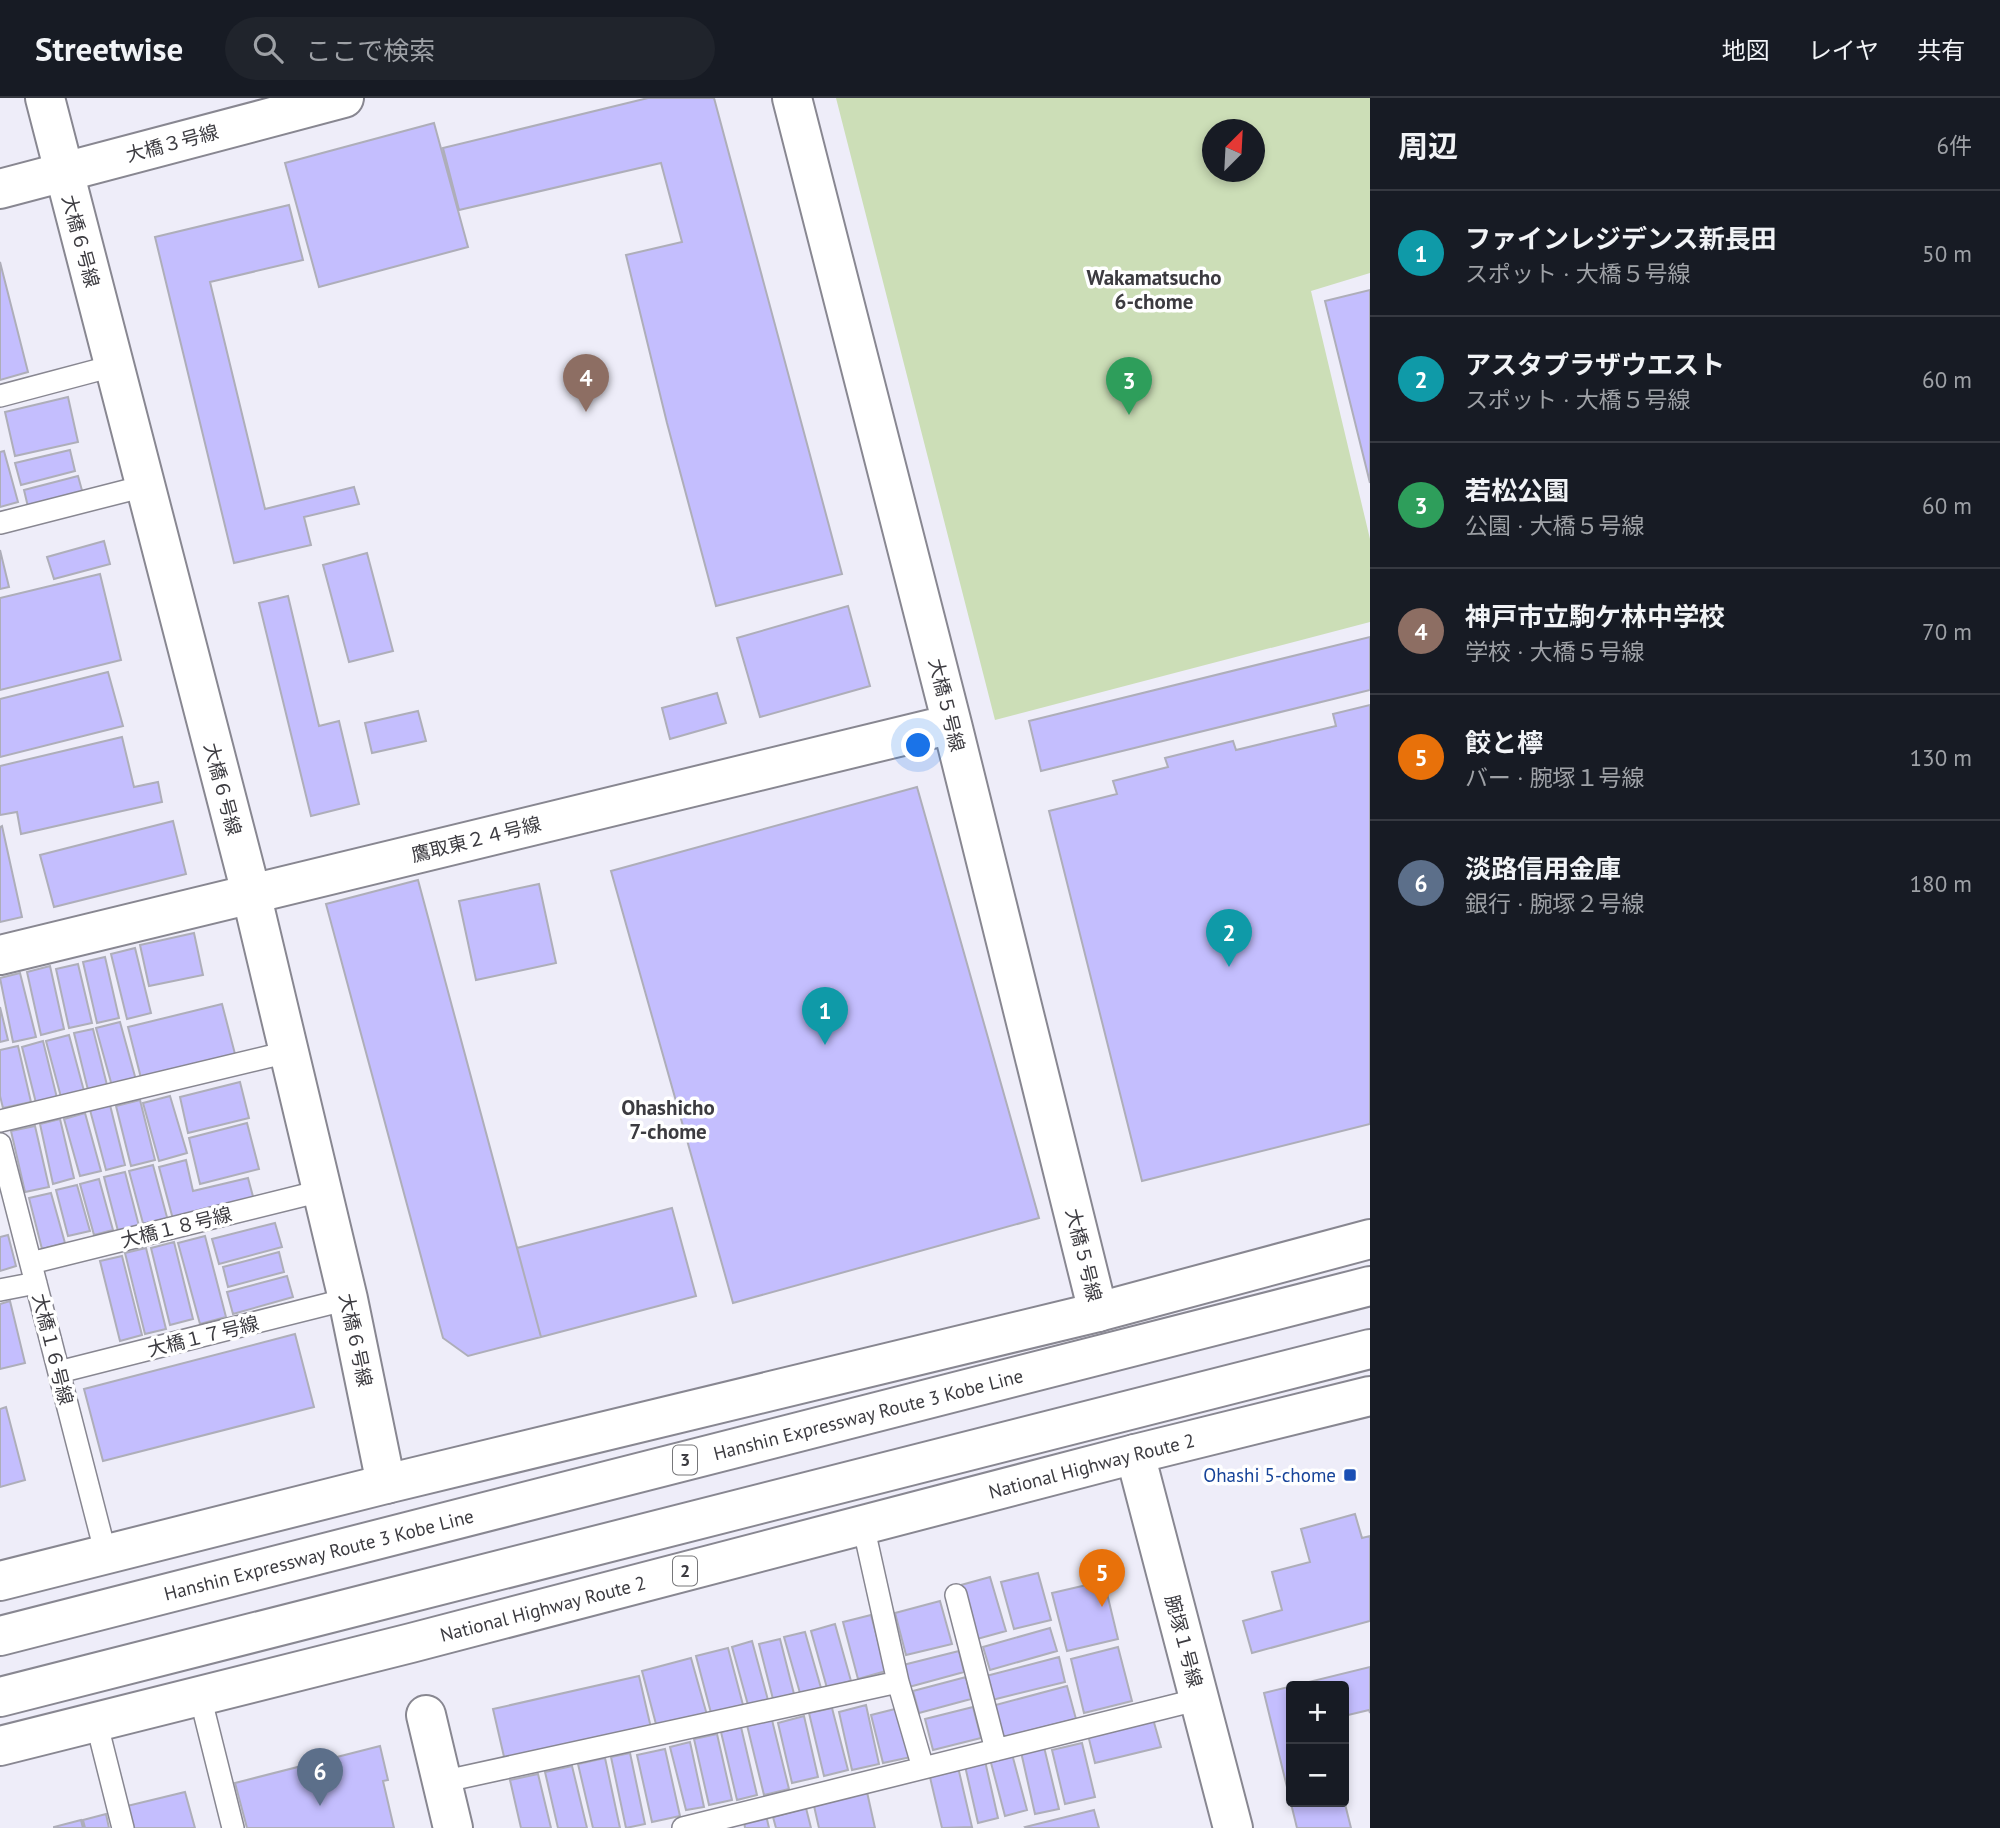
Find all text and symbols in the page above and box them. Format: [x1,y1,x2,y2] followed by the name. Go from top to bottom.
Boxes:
[225,17,715,80] search box
[35,27,183,70] text: Streetwise
[249,29,287,67] icon: search
[305,34,435,67] text: ここで検索
[1722,35,1770,66] text: 地図
[1808,35,1879,66] text: レイヤ
[1917,35,1965,66] text: 共有
[123,119,221,167] street label: 大橋３号線
[1202,119,1265,182] north arrow
[1398,126,1458,165] text: 周辺
[1936,131,1972,160] text: 6件
[57,192,105,290] street label: 大橋６号線
[1465,222,1776,255] text: ファインレジデンス新長田
[1414,239,1428,268] text: 1
[1922,239,1972,268] text: 50 m
[1465,259,1690,288] text: スポット · 大橋５号線
[1087,264,1221,315] district label: Wakamatsucho 6-chome
[1465,348,1725,381] text: アスタプラザウエスト
[563,354,609,412] pin: 4
[1106,357,1152,415] pin: 3
[1414,365,1428,394] text: 2
[1922,365,1972,394] text: 60 m
[1465,385,1690,414] text: スポット · 大橋５号線
[1465,474,1569,507] text: 若松公園
[1414,491,1428,520] text: 3
[1922,491,1972,520] text: 60 m
[1465,511,1644,540] text: 公園 · 大橋５号線
[1465,600,1725,633] text: 神戸市立駒ケ林中学校
[1414,617,1428,646] text: 4
[1922,617,1972,646] text: 70 m
[1465,637,1644,666] text: 学校 · 大橋５号線
[924,656,970,754] street label: 大橋５号線
[1465,726,1543,759] text: 餃と檸
[901,728,935,762] your location
[199,740,247,838] street label: 大橋６号線
[1414,743,1428,772] text: 5
[1910,743,1972,772] text: 130 m
[1465,763,1644,792] text: バー · 腕塚１号線
[409,811,543,867] street label: 鷹取東２４号線
[1465,852,1621,885] text: 淡路信用金庫
[1414,869,1428,898] text: 6
[1910,869,1972,898] text: 180 m
[1465,889,1644,918] text: 銀行 · 腕塚２号線
[1206,909,1252,967] pin: 2
[802,987,848,1045] pin: 1
[621,1094,715,1145] district label: Ohashicho 7-chome
[118,1202,234,1252] street label: 大橋１８号線
[1061,1206,1107,1304] street label: 大橋５号線
[28,1291,78,1407] street label: 大橋１６号線
[334,1291,378,1389] street label: 大橋６号線
[145,1311,261,1361] street label: 大橋１７号線
[711,1363,1026,1465] street label: Hanshin Expressway Route 3 Kobe Line
[986,1428,1197,1504] street label: National Highway Route 2
[673,1446,697,1475] road number: 3
[1203,1463,1336,1487] place label: Ohashi 5-chome
[1342,1467,1358,1483] marker: Ohashi 5-chome
[161,1503,476,1606] street label: Hanshin Expressway Route 3 Kobe Line
[1079,1549,1125,1607] pin: 5
[673,1556,697,1586] road number: 2
[437,1570,648,1647] street label: National Highway Route 2
[1160,1592,1208,1690] street label: 腕塚１号線
[1286,1681,1349,1807] map controls
[1286,1681,1349,1744] button: +
[1286,1744,1349,1807] button: −
[297,1748,343,1806] pin: 6

